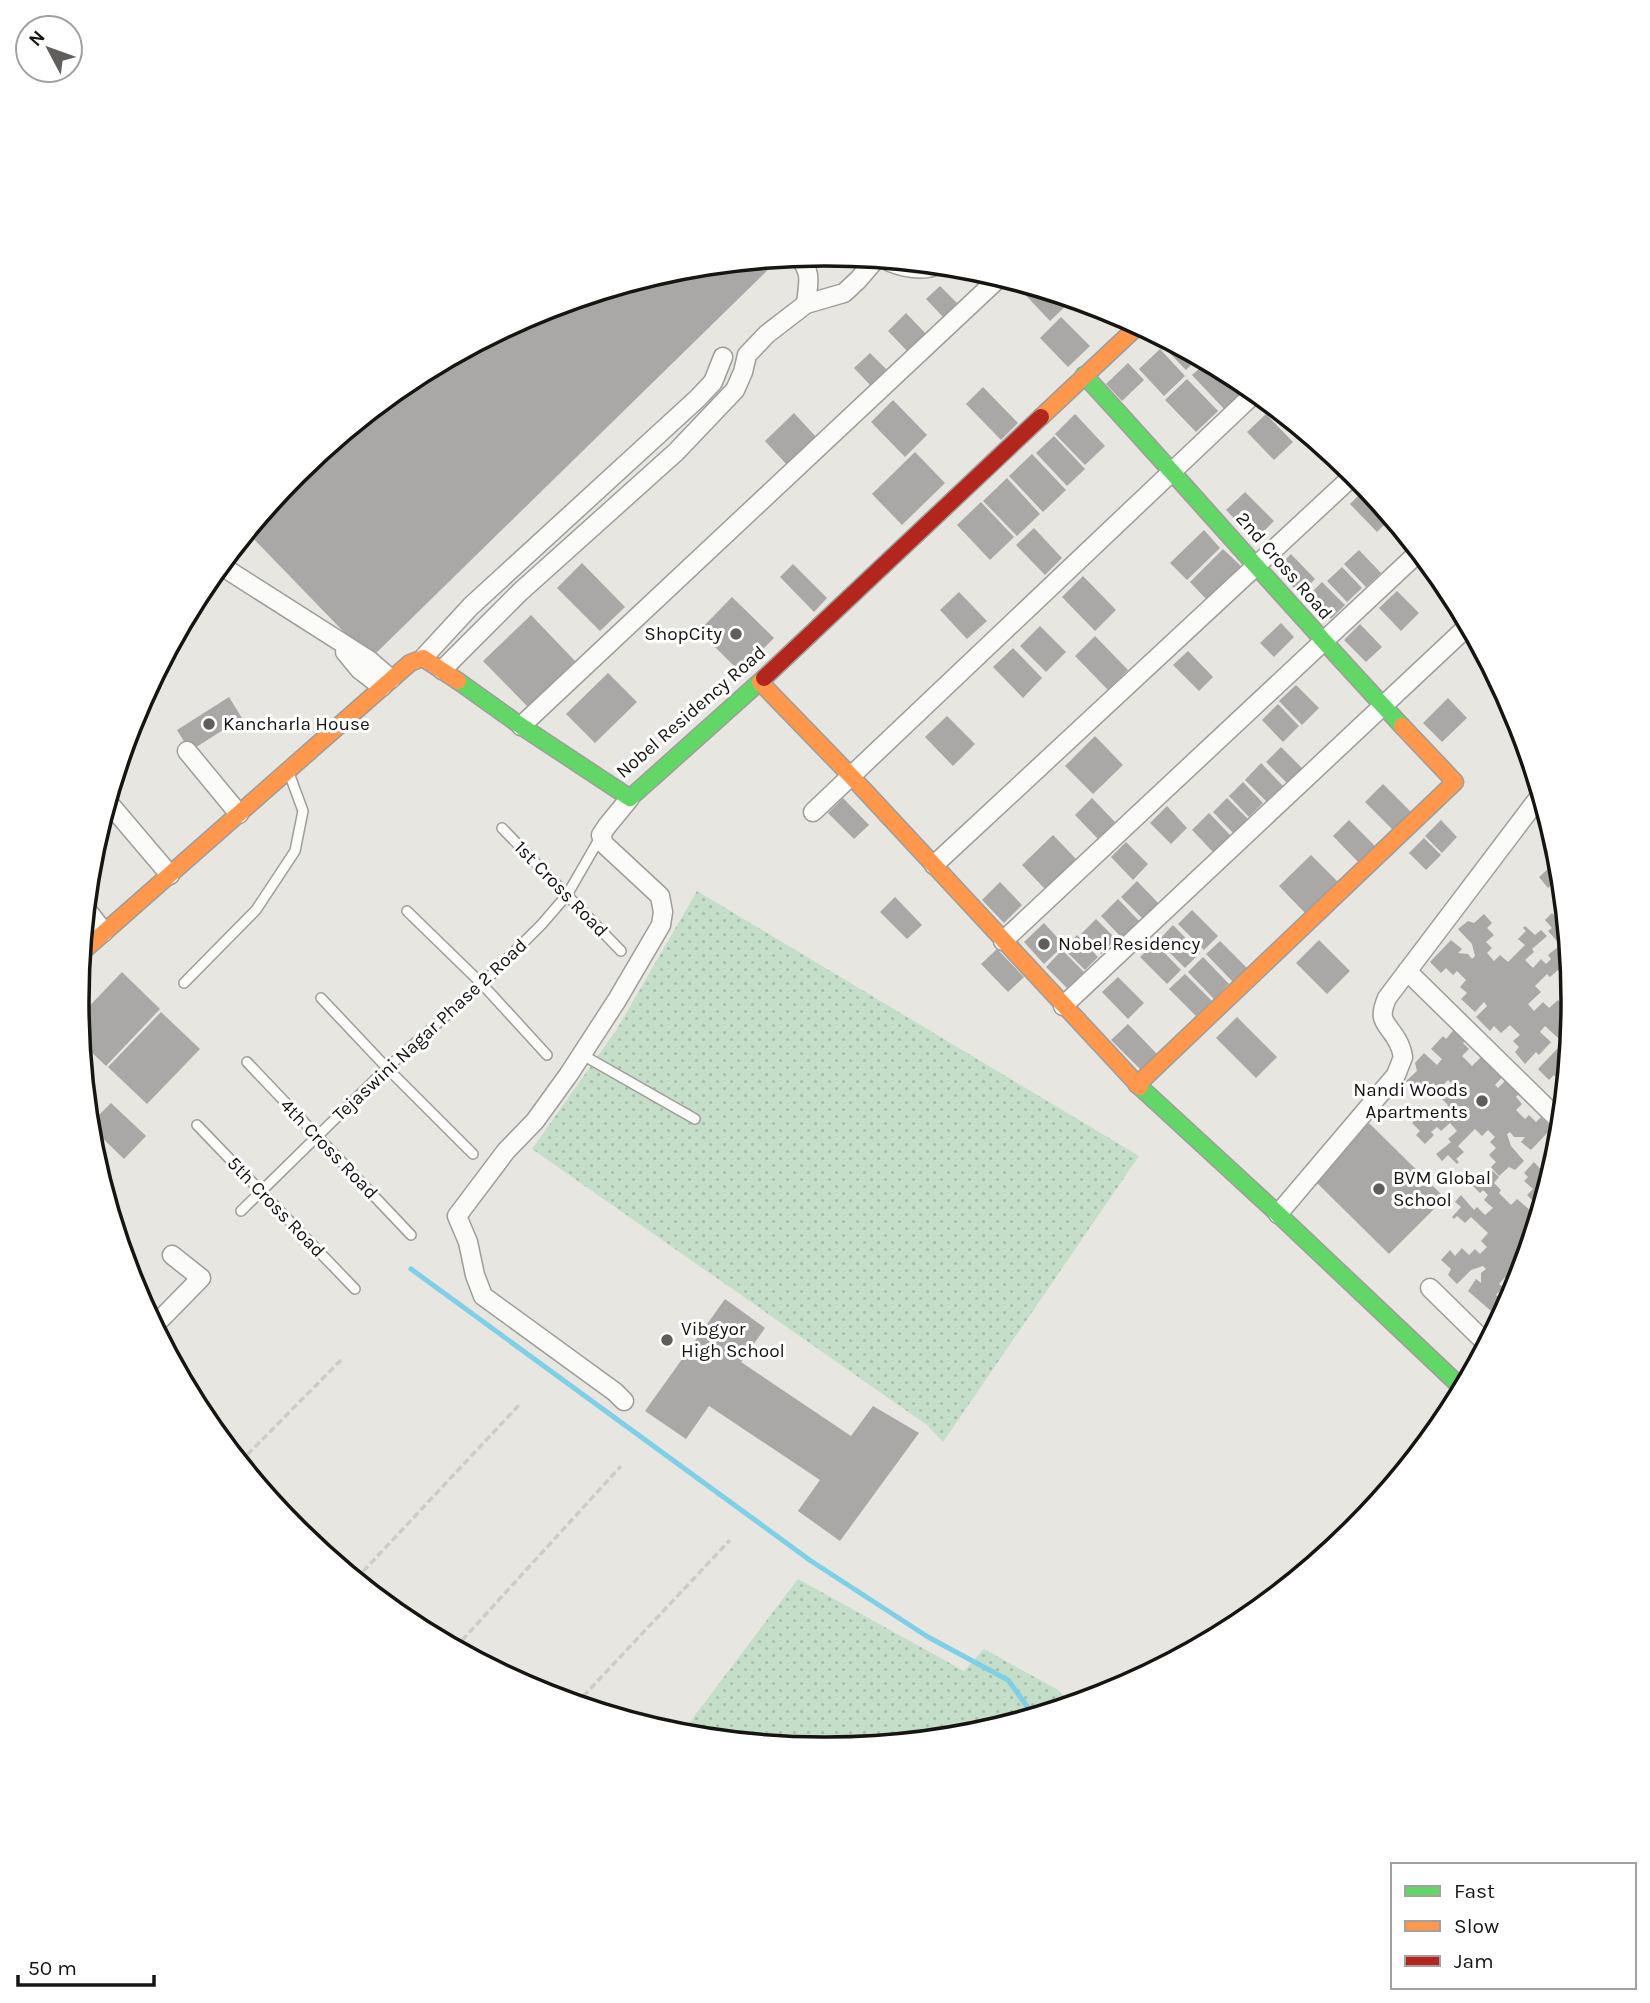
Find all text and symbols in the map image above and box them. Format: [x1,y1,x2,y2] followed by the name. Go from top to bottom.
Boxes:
[14,14,84,84] north arrow
[24,26,50,51] text: N
[1231,508,1337,624] street label: 2nd Cross Road
[644,623,722,645] place label: ShopCity
[728,626,744,642] marker: ShopCity
[612,641,770,783] street label: Nobel Residency Road
[223,713,370,735] place label: Kancharla House
[201,716,217,732] marker: Kancharla House
[510,836,612,942] street label: 1st Cross Road
[1058,933,1201,955] place label: Nobel Residency
[328,934,532,1126] street label: Tejaswini Nagar Phase 2 Road
[1036,936,1052,952] marker: Nobel Residency
[1353,1079,1468,1123] place label: Nandi Woods Apartments
[1474,1093,1490,1109] marker: Nandi Woods Apartments
[276,1094,382,1204] street label: 4th Cross Road
[223,1152,329,1262] street label: 5th Cross Road
[1393,1167,1491,1211] place label: BVM Global School
[1371,1181,1387,1197] marker: BVM Global School
[681,1318,785,1362] place label: Vibgyor High School
[659,1332,675,1348] marker: Vibgyor High School
[1391,1863,1636,1989] legend
[1454,1879,1495,1903] text: Fast
[1454,1914,1499,1938] text: Slow
[18,1944,154,1988] scale bar
[1454,1949,1494,1973] text: Jam
[28,1956,77,1980] text: 50 m

